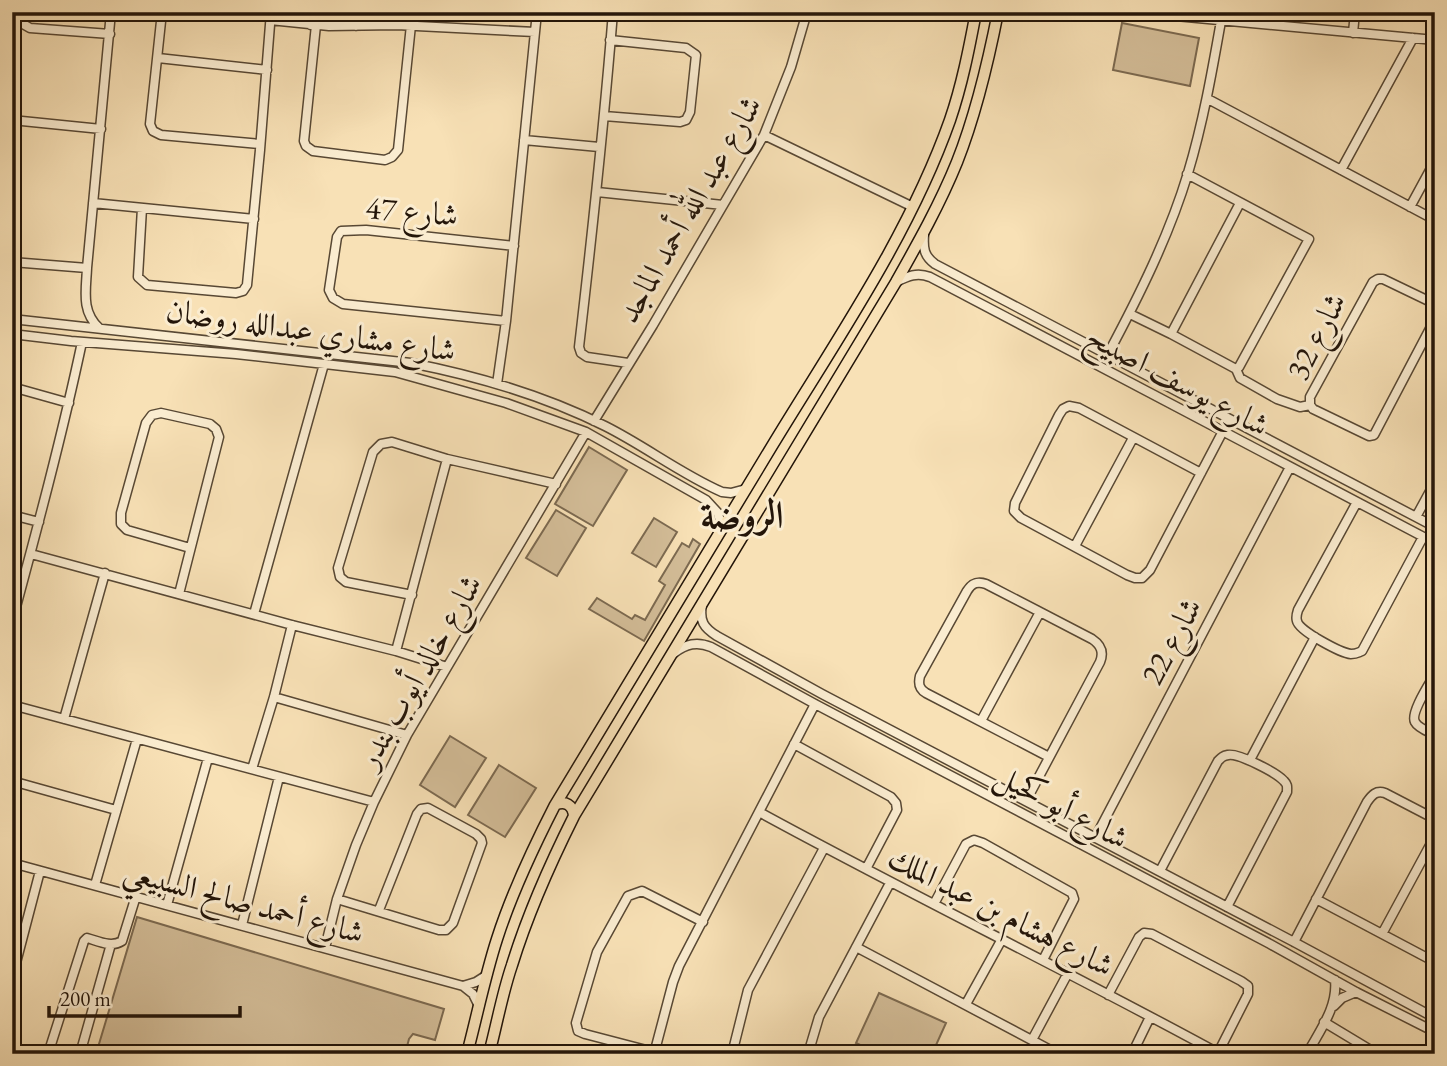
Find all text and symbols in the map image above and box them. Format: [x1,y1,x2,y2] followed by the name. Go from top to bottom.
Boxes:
[603,86,776,333] street label: شارع عبد الله أحمد الماجد
[363,186,460,242] street label: شارع 47
[1276,285,1361,390] street label: شارع 32
[163,289,459,377] street label: شارع مشاري عبدالله روضان
[1076,314,1277,452] street label: شارع يوسف اصبيح
[700,490,784,539] district label: الروضة
[344,566,497,781] street label: شارع خالد أيوب بندر
[1131,590,1217,695] street label: شارع 22
[985,752,1136,864] street label: شارع أبو كحيل
[878,836,1121,992] street label: شارع هشام بن عبد الملك
[117,848,369,961] street label: شارع أحمد صالح السبيعي
[49,975,240,1019] scale bar
[60,985,111,1012] text: 200 m

